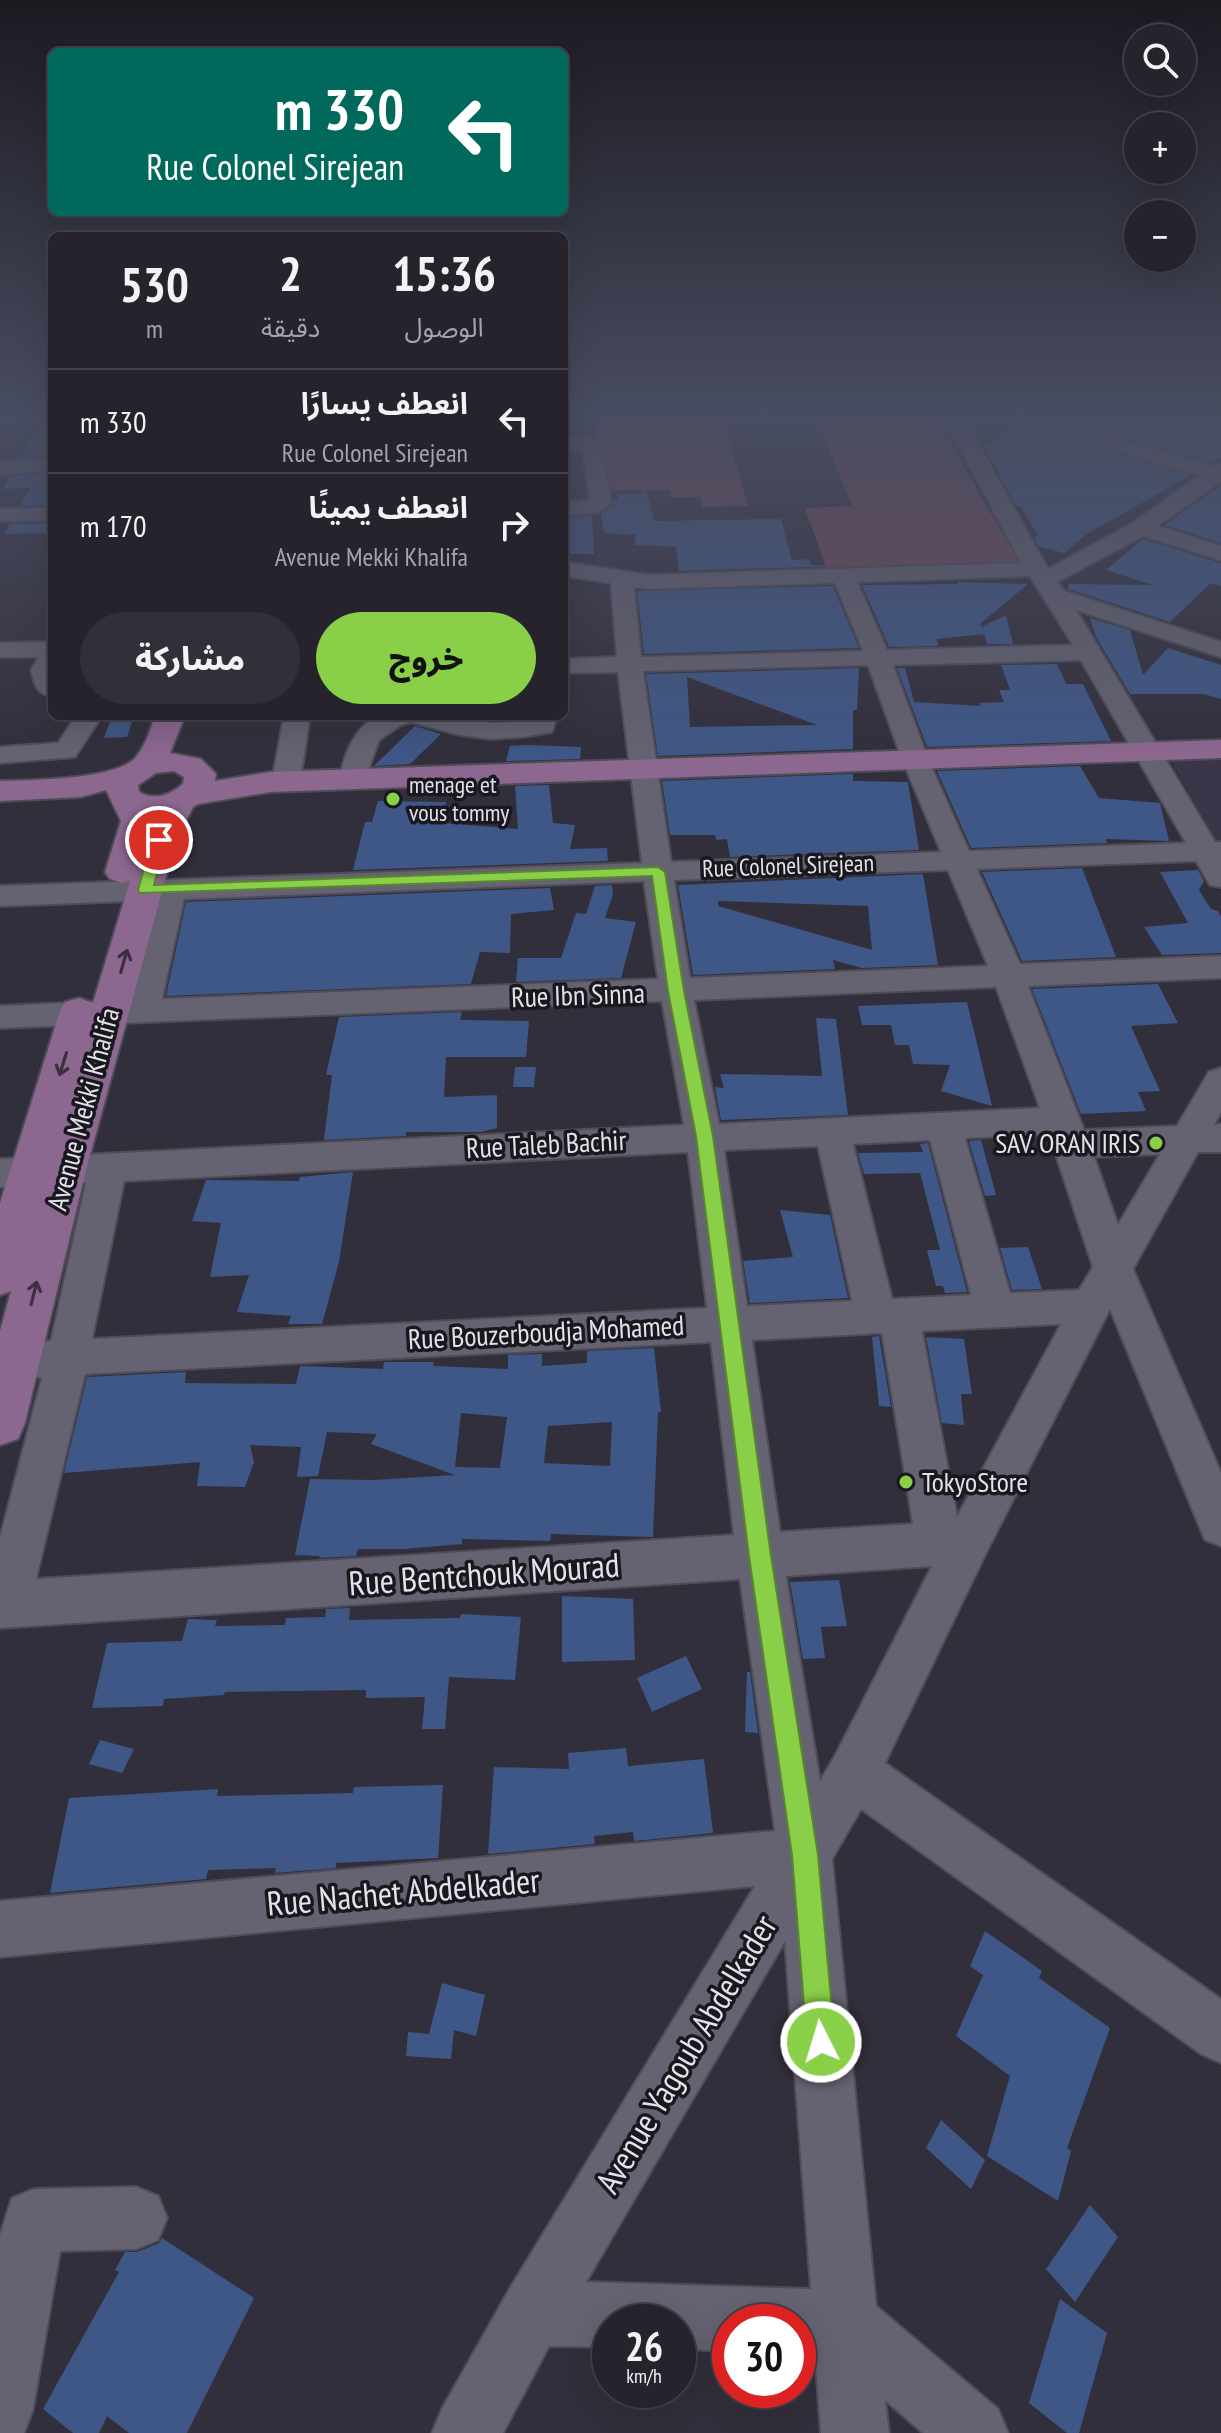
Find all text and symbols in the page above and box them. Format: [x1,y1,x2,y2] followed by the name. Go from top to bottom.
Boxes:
[1124,24,1196,272] map controls
[1124,24,1196,96] button: search
[275,73,404,145] text: 330 m
[432,80,536,184] icon: left
[1124,112,1196,184] button: +
[146,143,404,190] text: Rue Colonel Sirejean
[1124,200,1196,272] button: −
[279,242,302,304] text: 2
[392,242,496,304] text: 15:36
[120,253,189,315] text: 530
[261,311,320,344] text: دقيقة
[405,311,484,344] text: الوصول
[146,312,163,345] text: m
[301,383,468,422] text: انعطف يسارًا
[492,399,536,443] icon: left
[80,402,146,441] text: 330 m
[282,436,468,469] text: Rue Colonel Sirejean
[308,487,468,526] text: انعطف يمينًا
[492,503,536,547] icon: right
[80,506,146,545] text: 170 m
[275,540,468,573] text: Avenue Mekki Khalifa
[80,612,300,704] button: مشاركة
[316,612,536,704] button: خروج
[409,769,509,828] place label: menage et vous tommy
[384,790,402,808] marker: menage et vous tommy
[125,806,193,874] pin
[137,818,181,862] icon: arrive
[702,847,874,884] street label: Rue Colonel Sirejean
[118,949,133,975] one-way arrow
[510,974,646,1015] street label: Rue Ibn Sinna
[38,1004,127,1214] street label: Avenue Mekki Khalifa
[55,1051,69,1076] one-way arrow
[465,1121,627,1166] street label: Rue Taleb Bachir
[995,1124,1140,1161] place label: SAV. ORAN IRIS
[1147,1134,1165,1152] marker: SAV. ORAN IRIS
[27,1280,42,1306] one-way arrow
[407,1306,685,1357] street label: Rue Bouzerboudja Mohamed
[922,1463,1028,1500] place label: TokyoStore
[897,1473,915,1491] marker: TokyoStore
[347,1542,621,1604] street label: Rue Bentchouk Mourad
[265,1857,542,1925] street label: Rue Nachet Abdelkader
[585,1906,786,2201] street label: Avenue Yagoub Abdelkader
[779,2000,863,2084] position arrow
[712,2304,816,2408] speed limit sign: 30
[625,2320,663,2372] text: 26
[626,2363,662,2389] text: km/h

